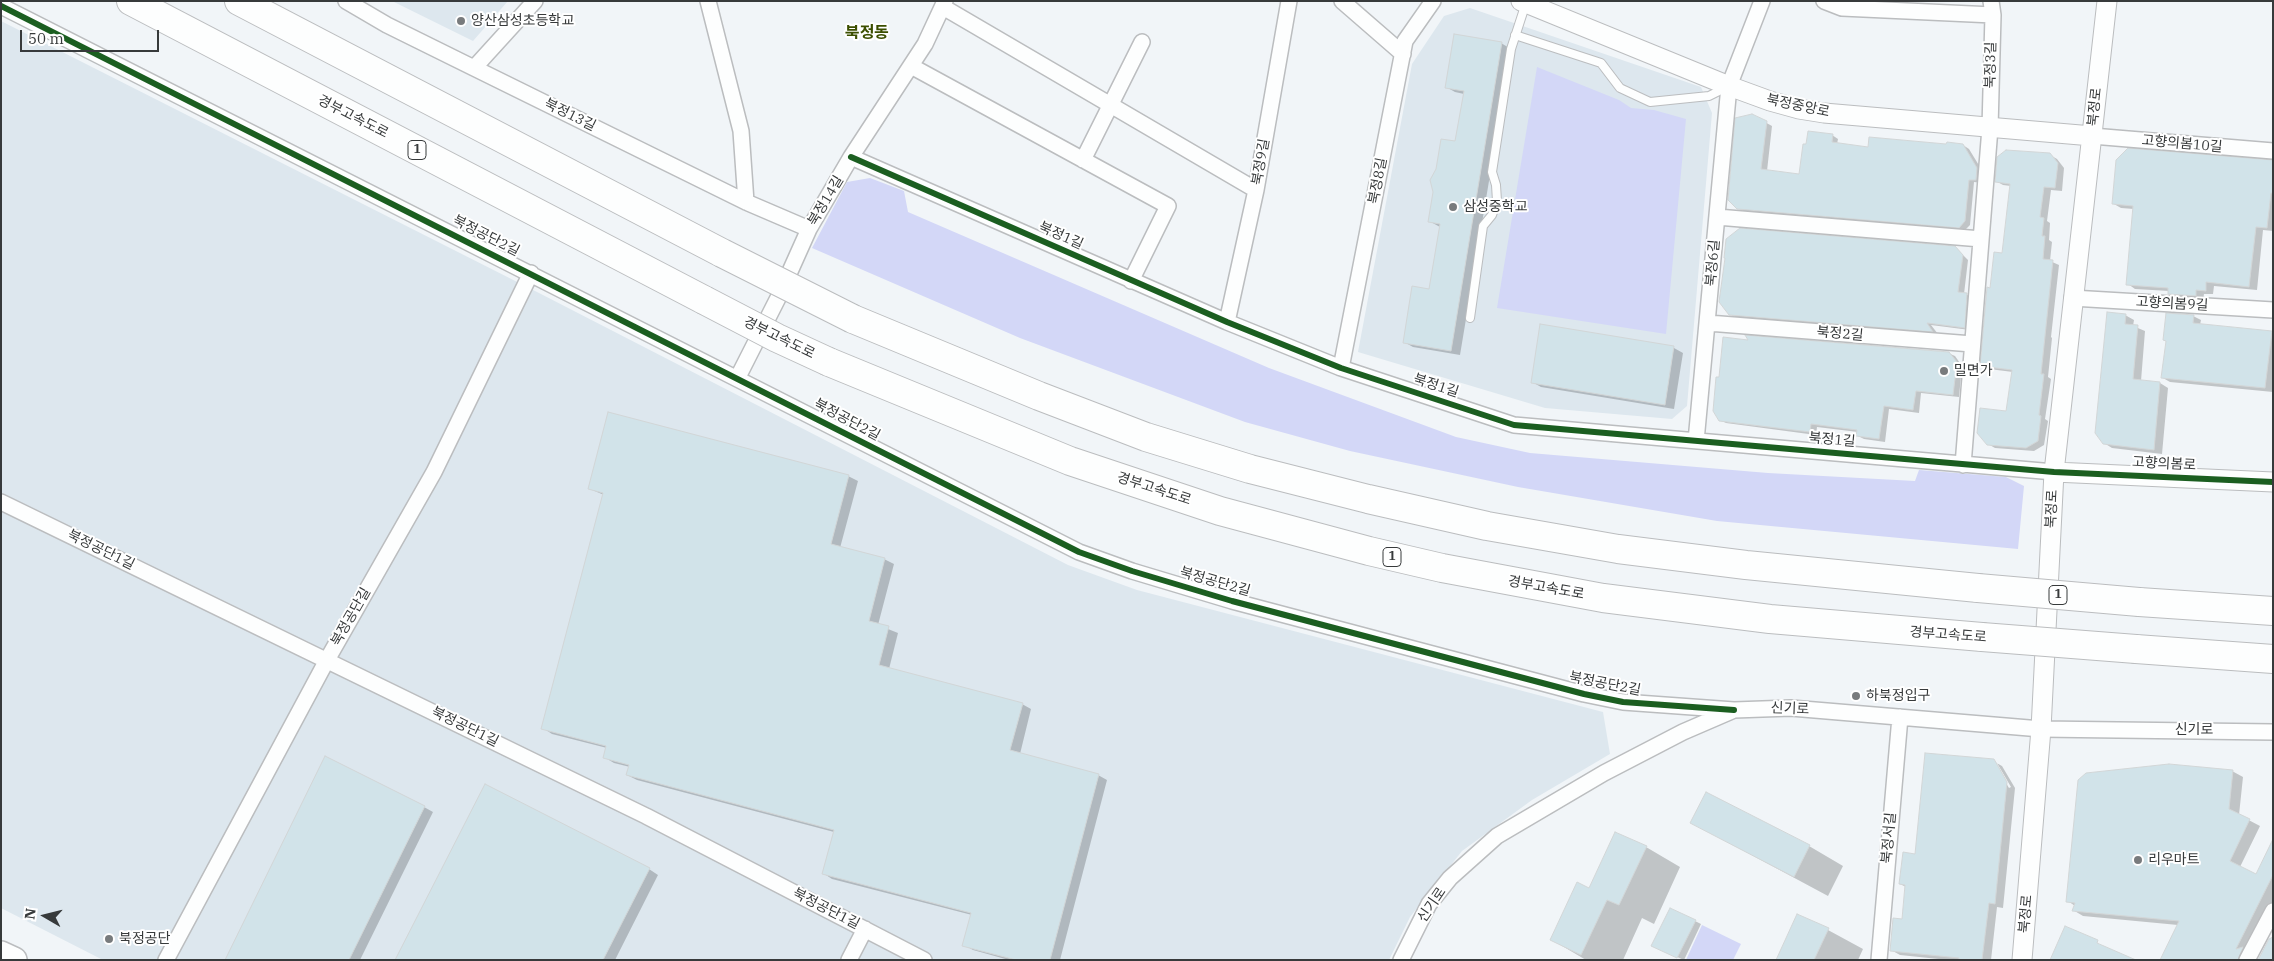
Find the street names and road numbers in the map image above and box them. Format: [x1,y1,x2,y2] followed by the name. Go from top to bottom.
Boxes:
[1982,41,2000,89] street label: 북정3길
[2085,87,2105,127] street label: 북정로
[1765,91,1831,121] street label: 북정중앙로
[315,92,391,142] street label: 경부고속도로
[541,95,599,135] street label: 북정13길
[2141,132,2223,156] street label: 고향의봄10길
[1249,137,1273,187] street label: 북정9길
[408,140,426,160] road number: 1
[1365,156,1391,206] street label: 북정8길
[805,173,847,229] street label: 북정14길
[450,212,522,260] street label: 북정공단2길
[1036,219,1086,253] street label: 북정1길
[1703,239,1723,287] street label: 북정6길
[2135,294,2209,314] street label: 고향의봄9길
[741,314,817,362] street label: 경부고속도로
[1816,324,1864,344] street label: 북정2길
[1411,371,1461,401] street label: 북정1길
[811,395,883,445] street label: 북정공단2길
[1808,430,1856,450] street label: 북정1길
[2131,454,2197,474] street label: 고향의봄로
[1115,469,1193,509] street label: 경부고속도로
[2043,489,2061,529] street label: 북정로
[65,526,137,574] street label: 북정공단1길
[1383,548,1401,566] road number: 1
[1178,564,1252,600] street label: 북정공단2길
[1506,573,1586,603] street label: 경부고속도로
[328,585,374,649] street label: 북정공단길
[2049,586,2067,604] road number: 1
[1909,624,1987,646] street label: 경부고속도로
[1568,669,1642,699] street label: 북정공단2길
[1770,700,1810,718] street label: 신기로
[429,703,501,751] street label: 북정공단1길
[2175,722,2213,738] street label: 신기로
[1878,812,1900,864] street label: 북정서길
[1414,884,1450,926] street label: 신기로
[790,885,862,933] street label: 북정공단1길
[2016,894,2036,934] street label: 북정로

